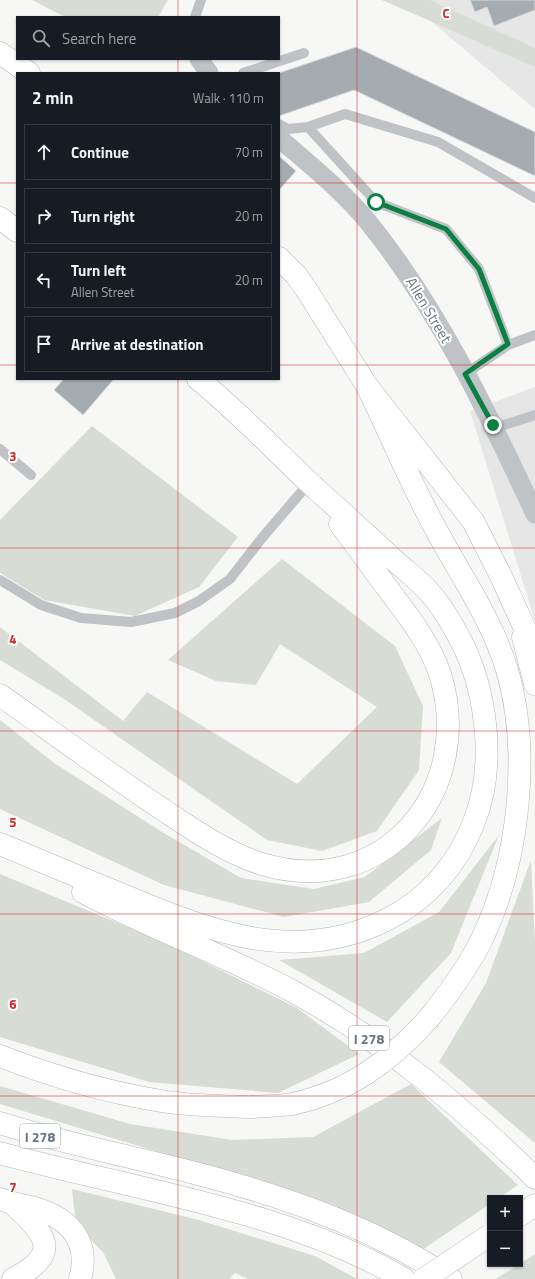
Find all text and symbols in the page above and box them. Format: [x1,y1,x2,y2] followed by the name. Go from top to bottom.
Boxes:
[442,3,450,23] text: C
[16,16,280,60] search box
[30,27,52,49] icon: search
[62,27,136,50] text: Search here
[32,85,73,111] text: 2 min
[193,88,264,108] text: Walk · 110 m
[33,141,55,163] icon: ahead
[71,141,129,164] text: Continue
[235,142,263,162] text: 70 m
[367,193,385,211] route start
[33,205,55,227] icon: right
[71,205,135,228] text: Turn right
[235,206,263,226] text: 20 m
[71,259,126,282] text: Turn left
[33,269,55,291] icon: left
[235,270,263,290] text: 20 m
[400,273,458,348] street label: Allen Street
[71,282,135,302] text: Allen Street
[33,333,55,355] icon: arrive
[71,333,204,356] text: Arrive at destination
[484,416,502,434] route end
[9,446,17,466] text: 3
[9,629,17,649] text: 4
[9,812,17,832] text: 5
[9,994,17,1014] text: 6
[349,1026,389,1050] road number: I 278
[20,1124,60,1148] road number: I 278
[9,1177,17,1197] text: 7
[487,1195,523,1267] map controls
[487,1195,523,1231] button: +
[487,1231,523,1267] button: −

